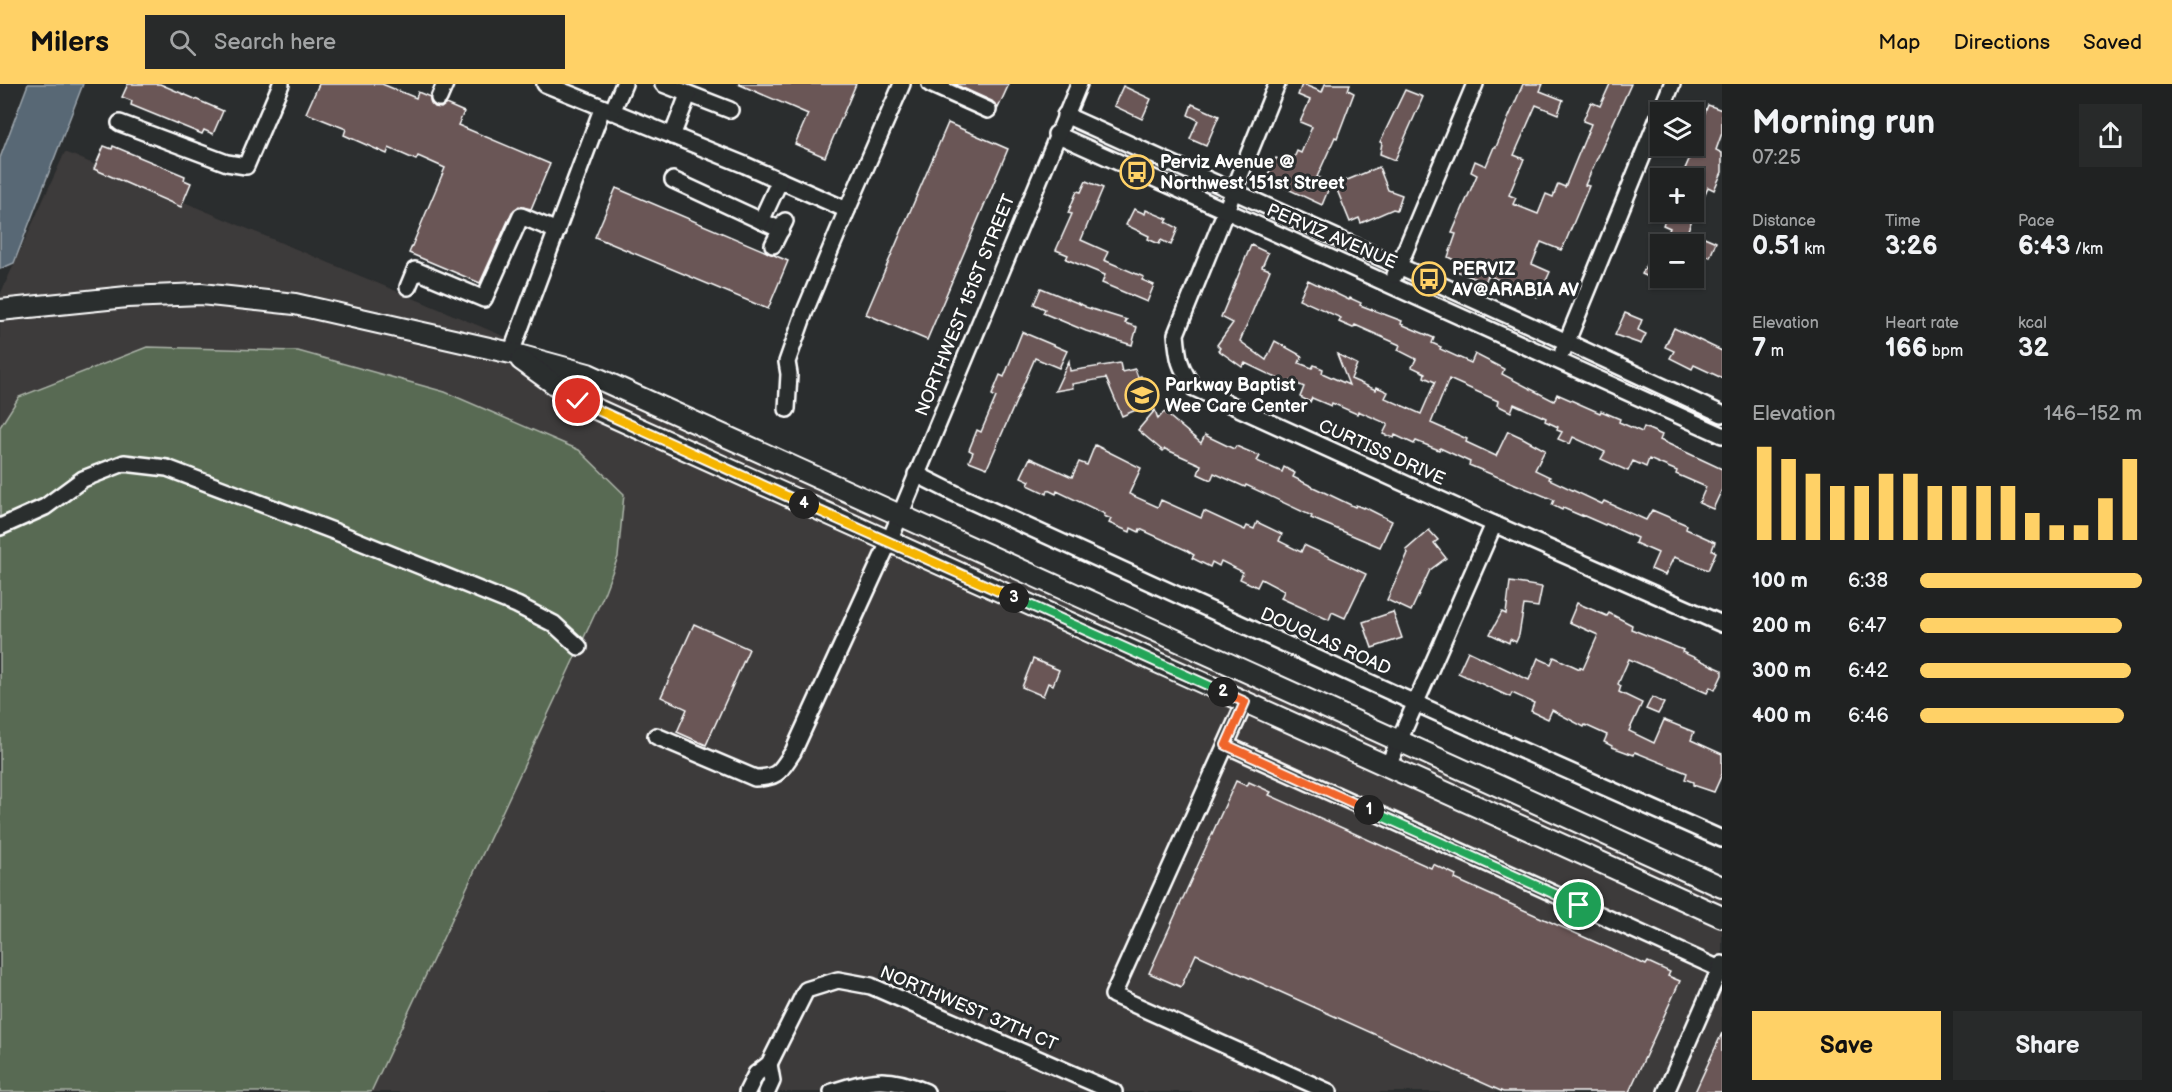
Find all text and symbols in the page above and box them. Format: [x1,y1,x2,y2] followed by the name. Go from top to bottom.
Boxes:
[145,15,565,69] search box
[30,26,109,59] text: Milers
[166,26,199,59] icon: search
[214,29,336,56] text: Search here
[1878,30,1921,55] text: Map
[1954,30,2050,55] text: Directions
[2083,30,2142,55] text: Saved
[1650,102,1704,288] map controls
[1650,102,1704,156] button: layers
[1752,103,1935,143] text: Morning run
[2079,104,2142,167] button: share
[1752,146,1801,170] text: 07:25
[1160,152,1344,194] place label: Perviz Avenue @ Northwest 151st Street
[1119,154,1155,190] bus stop icon: Perviz Avenue @ Northwest 151st Street
[1650,168,1704,222] button: +
[911,191,1020,419] street label: NORTHWEST 151ST STREET
[1264,200,1400,273] street label: PERVIZ AVENUE
[1752,212,1816,231] text: Distance
[1885,212,1920,231] text: Time
[2018,212,2054,231] text: Pace
[1752,231,1800,262] text: 0.51
[1885,231,1938,262] text: 3:26
[2018,231,2071,262] text: 6:43
[1650,234,1704,288] button: −
[1800,240,1825,259] text: km
[2071,240,2103,259] text: /km
[1451,259,1579,301] place label: PERVIZ AV@ARABIA AV
[1411,261,1447,297] bus stop icon: PERVIZ AV@ARABIA AV
[1752,314,1819,333] text: Elevation
[1885,314,1959,333] text: Heart rate
[2018,314,2047,333] text: kcal
[1752,333,1766,364] text: 7
[1885,333,1927,364] text: 166
[2018,333,2049,364] text: 32
[1766,342,1784,361] text: m
[1927,342,1963,361] text: bpm
[552,375,603,426] pin
[1165,375,1309,417] place label: Parkway Baptist Wee Care Center
[1124,377,1160,413] school or university icon: Parkway Baptist Wee Care Center
[561,384,594,417] icon: check
[1752,402,1835,426] text: Elevation
[2044,402,2142,426] text: 146–152 m
[1315,415,1448,490] street label: CURTISS DRIVE
[789,489,819,519] pin: 4
[799,494,809,513] text: 4
[1752,569,1808,593] text: 100 m
[1848,569,1888,593] text: 6:38
[999,583,1029,613] pin: 3
[1009,588,1019,607] text: 3
[1257,603,1394,680] street label: DOUGLAS ROAD
[1752,614,1811,638] text: 200 m
[1848,614,1886,638] text: 6:47
[1752,659,1811,683] text: 300 m
[1848,659,1888,683] text: 6:42
[1208,677,1238,707] pin: 2
[1218,682,1228,701] text: 2
[1752,704,1811,728] text: 400 m
[1848,704,1889,728] text: 6:46
[1354,795,1384,825] pin: 1
[1366,800,1372,819] text: 1
[1553,879,1604,930] pin
[1562,888,1595,921] icon: arrive
[877,961,1061,1056] street label: NORTHWEST 37TH CT
[1752,1011,1941,1080] button: Save
[1953,1011,2142,1080] button: Share

